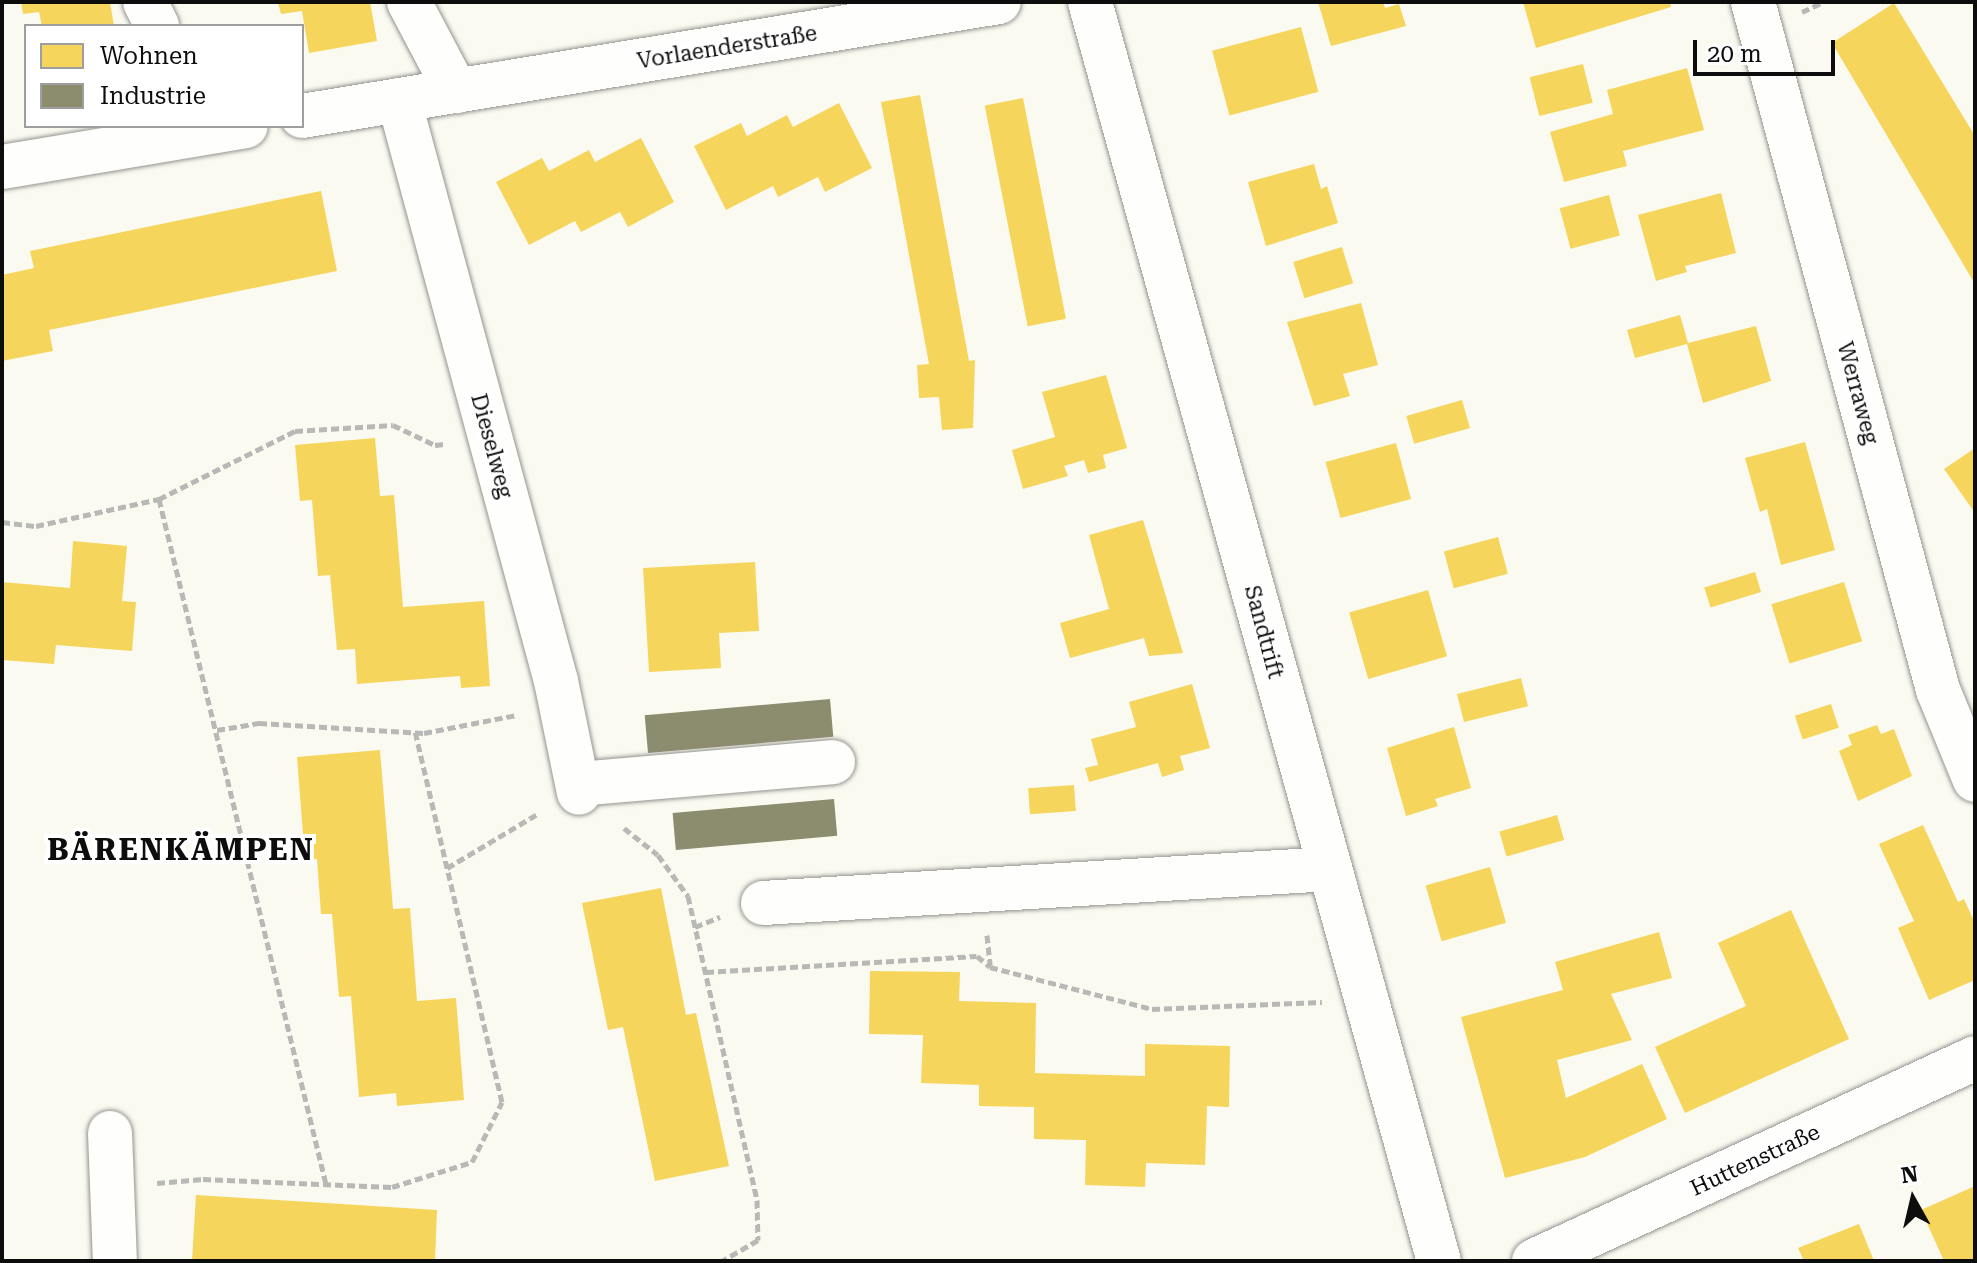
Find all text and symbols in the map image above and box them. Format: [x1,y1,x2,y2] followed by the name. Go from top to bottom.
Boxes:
[635,20,819,74] street label: Vorlaenderstraße
[24,24,304,128] legend
[1697,24,1839,74] scale bar
[1707,40,1762,68] text: 20 m
[100,42,198,70] text: Wohnen
[100,82,206,110] text: Industrie
[1832,339,1884,447] street label: Werraweg
[465,391,519,501] street label: Dieselweg
[1239,582,1289,682] street label: Sandtrift
[47,832,315,868] district label: BÄRENKÄMPEN
[1686,1118,1824,1202] street label: Huttenstraße
[1873,1159,1953,1239] north arrow
[1899,1161,1920,1188] text: N

